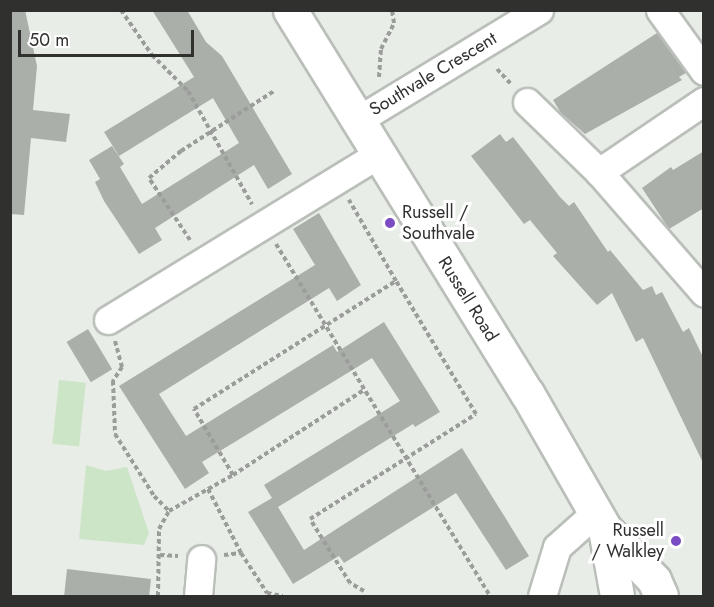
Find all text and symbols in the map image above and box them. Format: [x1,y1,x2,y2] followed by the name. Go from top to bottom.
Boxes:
[21,18,196,56] scale bar
[29,27,69,53] text: 50 m
[365,28,501,120] street label: Southvale Crescent
[402,202,475,244] place label: Russell / Southvale
[383,216,397,230] marker: Russell / Southvale
[433,253,503,345] street label: Russell Road
[592,520,664,562] place label: Russell / Walkley
[669,534,683,548] marker: Russell / Walkley

